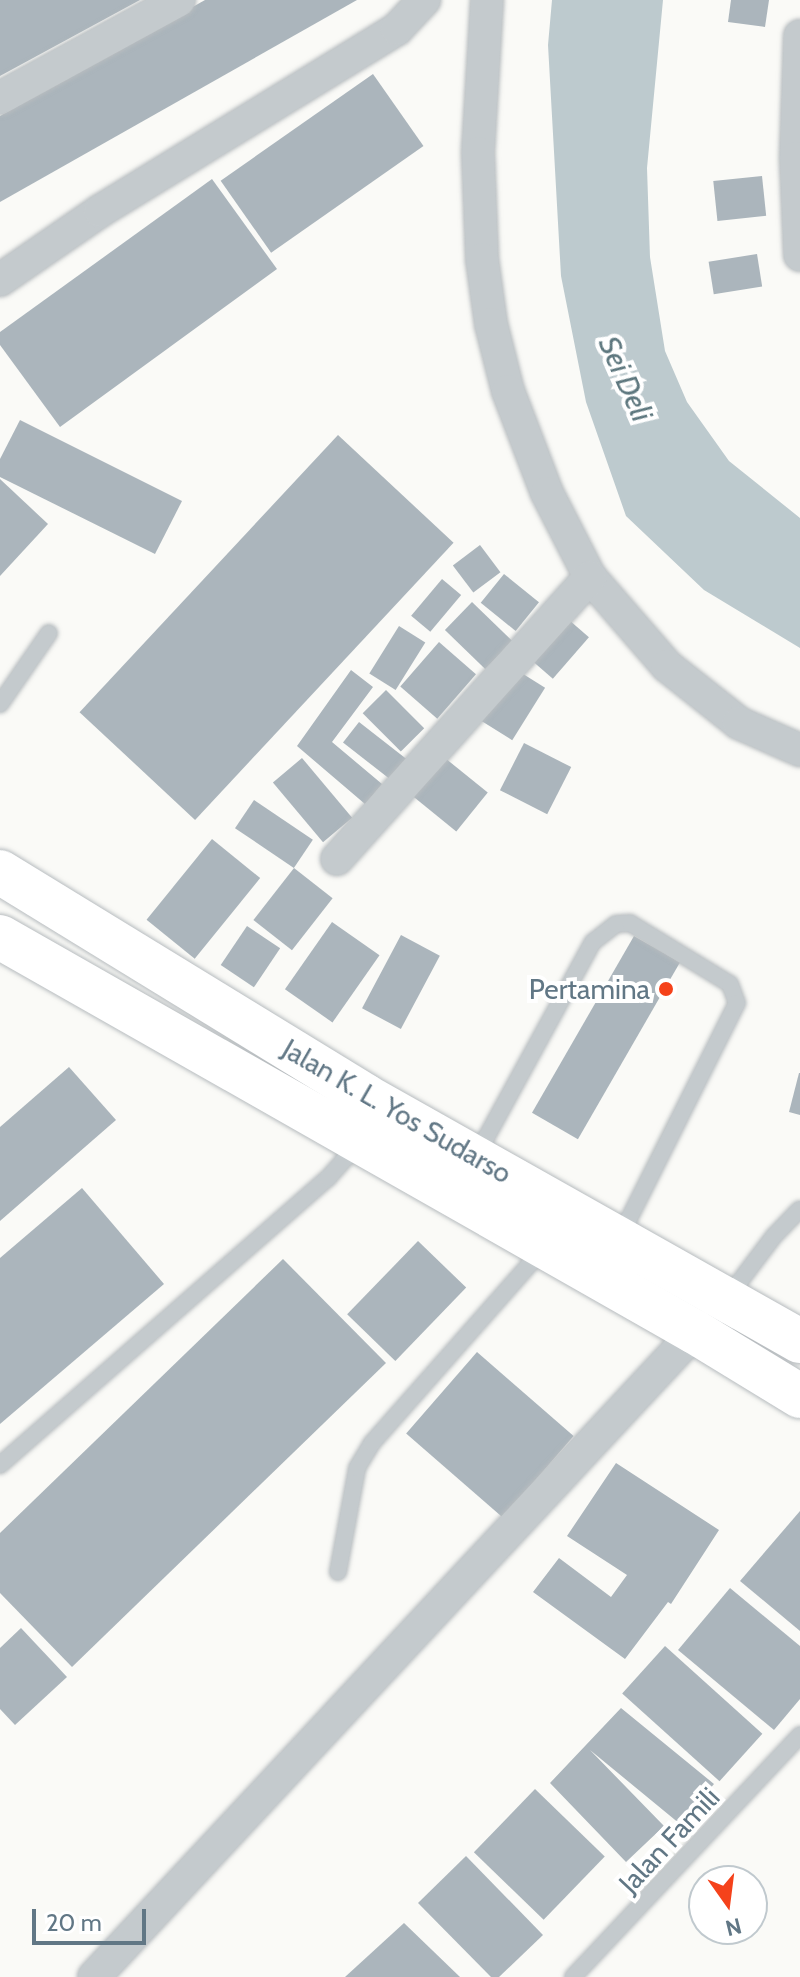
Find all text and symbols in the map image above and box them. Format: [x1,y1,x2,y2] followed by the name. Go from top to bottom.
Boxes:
[590,331,660,427] water label: Sei Deli
[529,972,650,1006] place label: Pertamina
[657,980,675,998] marker: Pertamina
[276,1032,518,1190] street label: Jalan K. L. Yos Sudarso
[612,1780,726,1900] street label: Jalan Famili
[688,1865,768,1945] north arrow
[36,1893,150,1943] scale bar
[46,1908,102,1937] text: 20 m
[723,1912,744,1942] text: N

